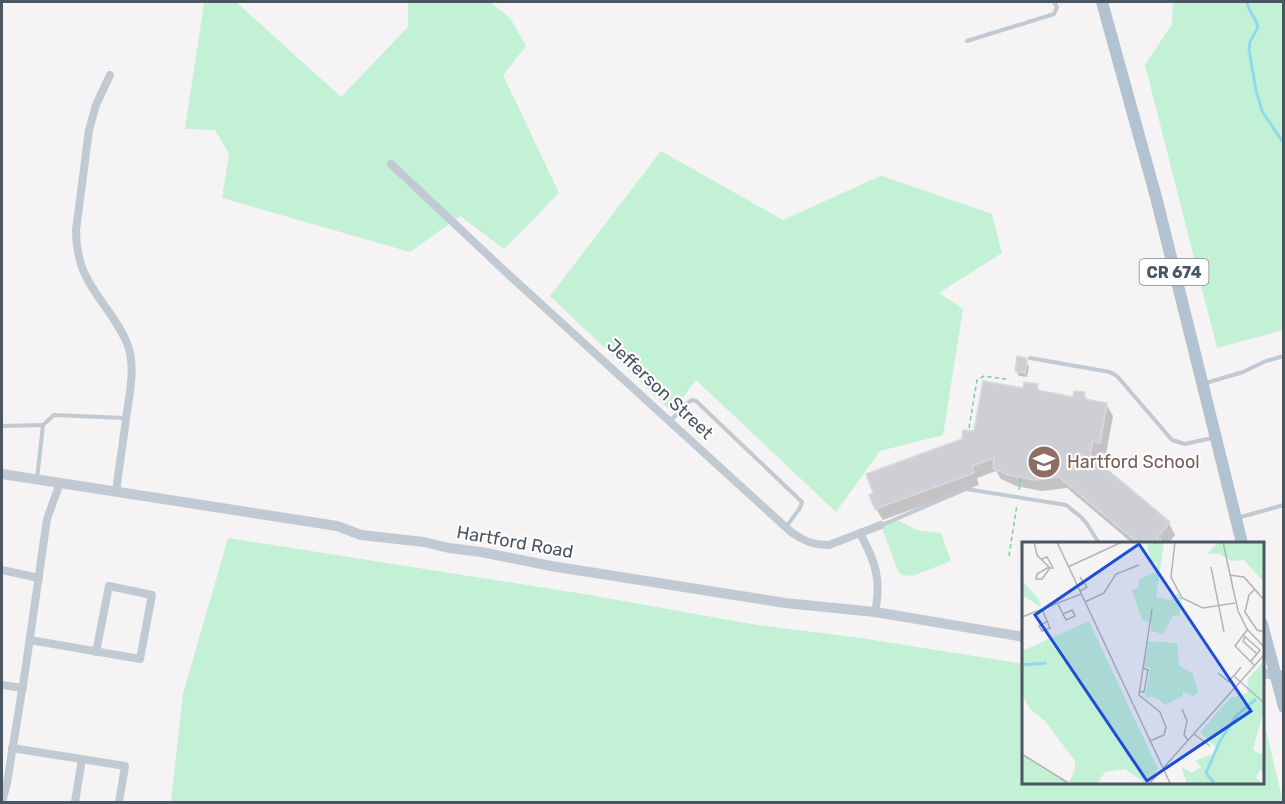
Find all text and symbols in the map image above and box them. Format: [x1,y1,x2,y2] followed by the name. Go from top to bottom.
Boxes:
[1140,259,1208,285] road number: CR 674
[602,334,718,444] street label: Jefferson Street
[1026,444,1062,480] school or university icon: Hartford School
[1067,451,1200,473] place label: Hartford School
[455,521,575,563] street label: Hartford Road
[1022,542,1264,783] inset map

